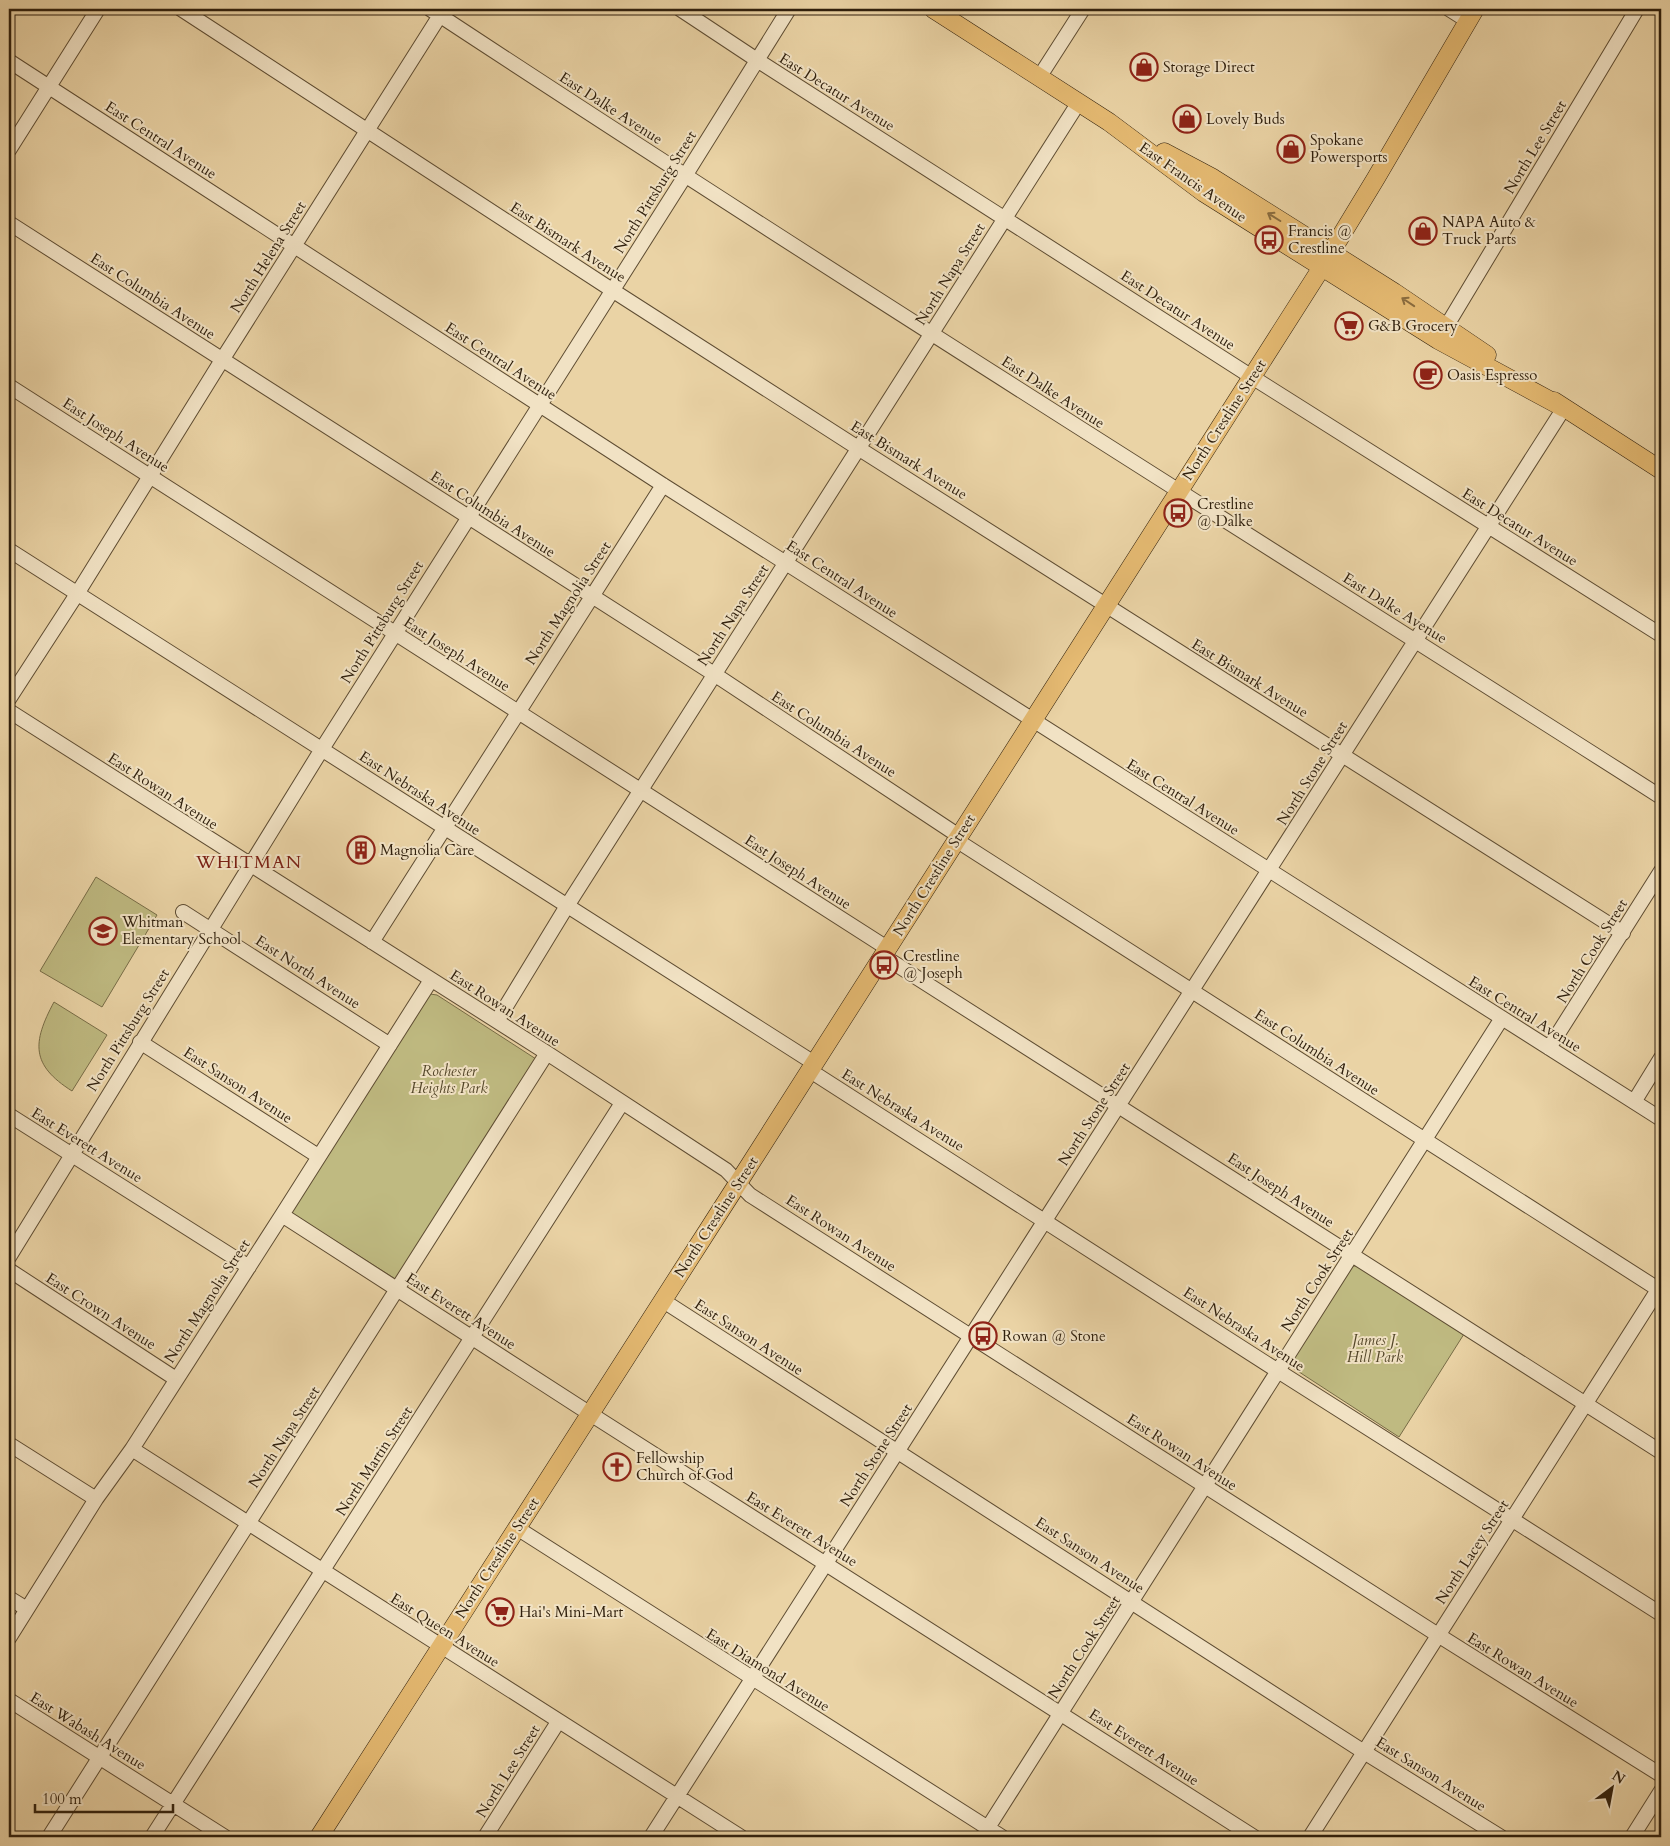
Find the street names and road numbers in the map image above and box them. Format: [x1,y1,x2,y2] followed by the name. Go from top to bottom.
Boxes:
[775,48,899,136] street label: East Decatur Avenue
[555,67,667,149] street label: East Dalke Avenue
[101,96,221,184] street label: East Central Avenue
[1499,96,1571,198] street label: North Lee Street
[609,127,701,257] street label: North Pittsburg Street
[1135,137,1251,227] street label: East Francis Avenue
[225,197,311,317] street label: North Helena Street
[506,197,630,287] street label: East Bismark Avenue
[910,219,990,329] street label: North Napa Street
[87,248,220,344] street label: East Columbia Avenue
[1117,265,1239,355] street label: East Decatur Avenue
[441,317,561,405] street label: East Central Avenue
[997,351,1109,433] street label: East Dalke Avenue
[1177,355,1271,484] street label: North Crestline Street
[59,393,173,477] street label: East Joseph Avenue
[847,416,971,504] street label: East Bismark Avenue
[427,466,560,562] street label: East Columbia Avenue
[1458,483,1582,571] street label: East Decatur Avenue
[782,535,902,623] street label: East Central Avenue
[520,537,616,669] street label: North Magnolia Street
[336,557,428,687] street label: North Pittsburg Street
[693,560,773,670] street label: North Napa Street
[1339,568,1451,648] street label: East Dalke Avenue
[400,612,514,696] street label: East Joseph Avenue
[1188,634,1312,722] street label: East Bismark Avenue
[768,686,901,782] street label: East Columbia Avenue
[1272,717,1352,829] street label: North Stone Street
[355,746,485,840] street label: East Nebraska Avenue
[104,748,222,834] street label: East Rowan Avenue
[1123,754,1243,840] street label: East Central Avenue
[888,810,980,940] street label: North Crestline Street
[741,830,855,914] street label: East Joseph Avenue
[1552,895,1632,1007] street label: North Cook Street
[252,931,365,1014] street label: East North Avenue
[82,965,174,1095] street label: North Pittsburg Street
[446,965,564,1051] street label: East Rowan Avenue
[1465,971,1585,1057] street label: East Central Avenue
[1251,1004,1384,1100] street label: East Columbia Avenue
[180,1042,297,1128] street label: East Sanson Avenue
[1053,1058,1135,1169] street label: North Stone Street
[838,1064,968,1156] street label: East Nebraska Avenue
[28,1103,147,1187] street label: East Everett Avenue
[1224,1148,1338,1232] street label: East Joseph Avenue
[669,1152,763,1281] street label: North Crestline Street
[782,1190,900,1276] street label: East Rowan Avenue
[1276,1224,1358,1335] street label: North Cook Street
[159,1235,255,1367] street label: North Magnolia Street
[42,1268,160,1354] street label: East Crown Avenue
[402,1268,520,1354] street label: East Everett Avenue
[1179,1282,1309,1376] street label: East Nebraska Avenue
[691,1294,808,1380] street label: East Sanson Avenue
[244,1382,324,1492] street label: North Napa Street
[835,1399,917,1510] street label: North Stone Street
[331,1402,417,1520] street label: North Martin Street
[1123,1409,1241,1495] street label: East Rowan Avenue
[743,1487,862,1571] street label: East Everett Avenue
[450,1493,544,1622] street label: North Crestline Street
[1431,1496,1513,1608] street label: North Lacey Street
[1032,1512,1149,1598] street label: East Sanson Avenue
[386,1588,504,1672] street label: East Queen Avenue
[1043,1591,1125,1702] street label: North Cook Street
[702,1624,834,1716] street label: East Diamond Avenue
[1464,1628,1583,1712] street label: East Rowan Avenue
[26,1687,150,1775] street label: East Wabash Avenue
[1085,1704,1203,1790] street label: East Everett Avenue
[471,1720,545,1821] street label: North Lee Street
[1372,1732,1490,1816] street label: East Sanson Avenue

